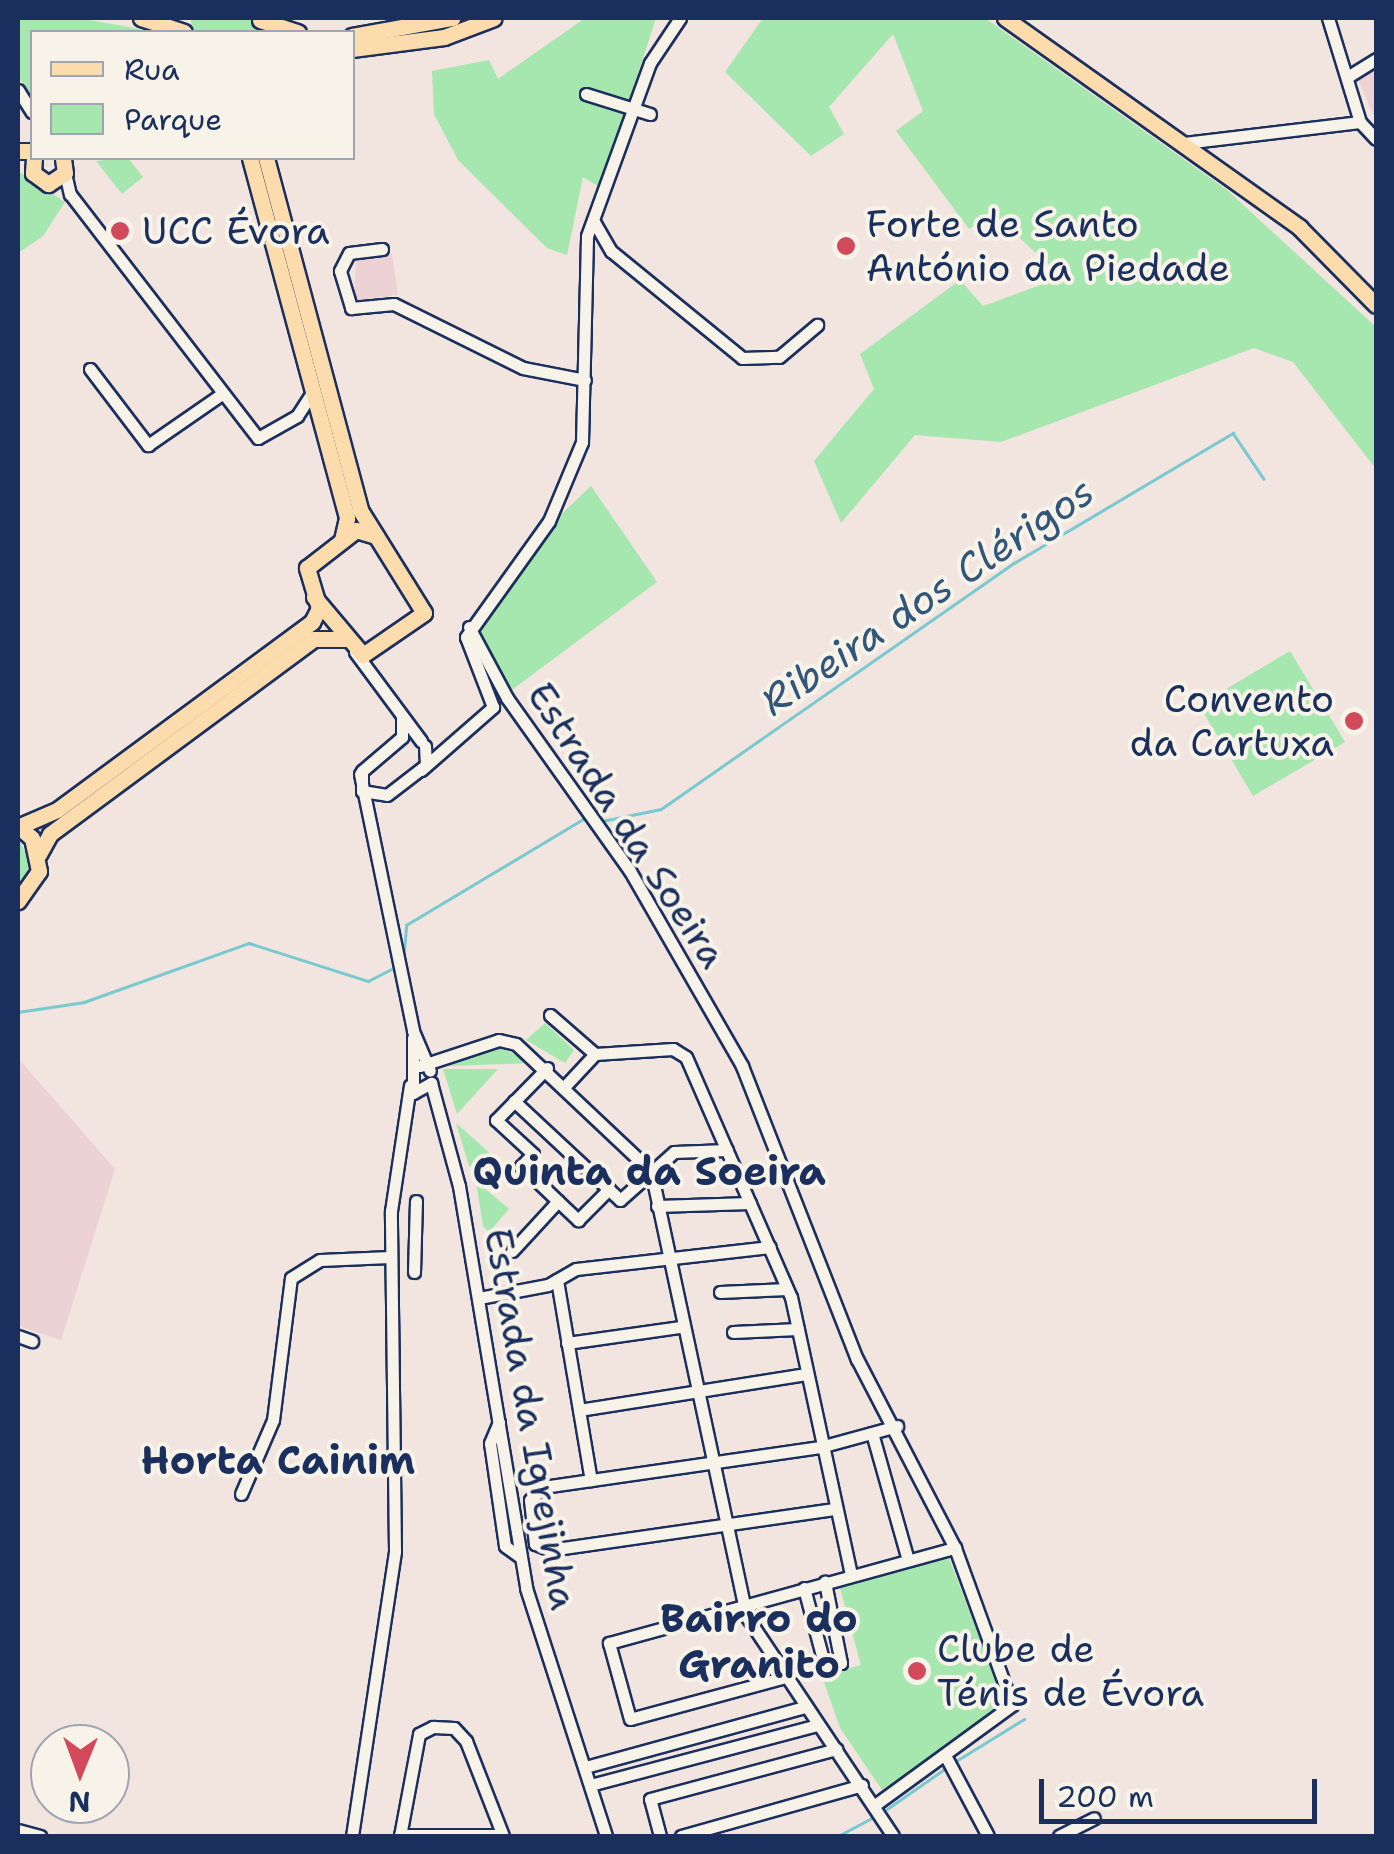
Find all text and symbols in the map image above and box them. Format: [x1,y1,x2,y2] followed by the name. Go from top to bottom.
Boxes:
[30,30,355,160] legend
[124,49,180,90] text: Rua
[124,99,222,140] text: Parque
[866,201,1230,290] place label: Forte de Santo António da Piedade
[142,208,330,254] place label: UCC Évora
[107,218,133,244] marker: UCC Évora
[835,235,857,257] marker: Forte de Santo António da Piedade
[751,467,1103,725] water label: Ribeira dos Clérigos
[518,674,736,976] street label: Estrada da Soeira
[1130,676,1334,766] place label: Convento da Cartuxa
[1343,710,1365,732] marker: Convento da Cartuxa
[472,1147,826,1195] district label: Quinta da Soeira
[475,1225,587,1613] street label: Estrada da Igrejinha
[141,1436,415,1484] district label: Horta Cainim
[660,1594,858,1688] district label: Bairro do Granito
[937,1626,1204,1716] place label: Clube de Ténis de Évora
[906,1660,928,1682] marker: Clube de Ténis de Évora
[30,1724,130,1824] north arrow
[1044,1759,1322,1821] scale bar
[1056,1776,1154,1817] text: 200 m
[68,1783,91,1821] text: N

